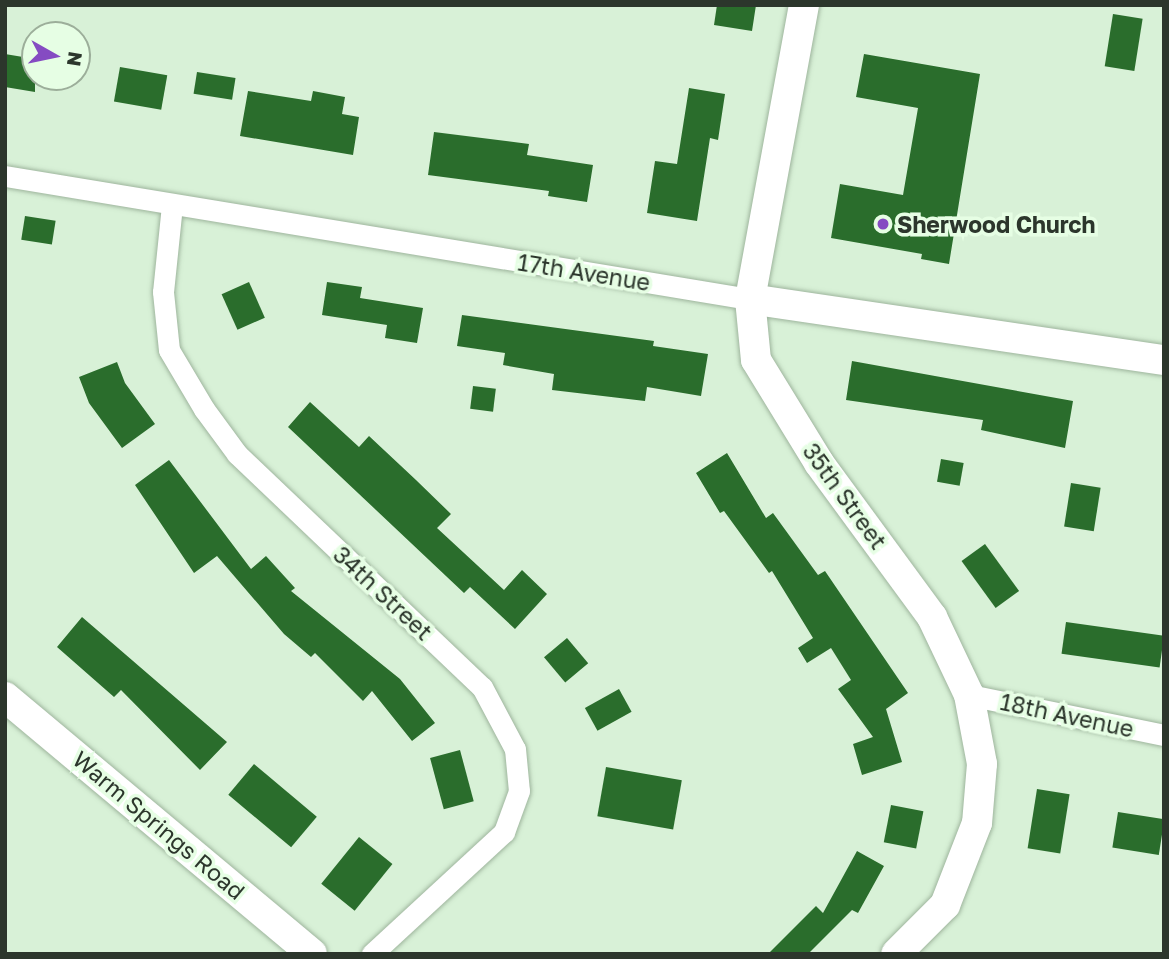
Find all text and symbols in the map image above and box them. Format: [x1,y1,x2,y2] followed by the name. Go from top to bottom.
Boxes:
[21,21,91,91] north arrow
[63,50,88,68] text: N
[897,210,1095,238] place label: Sherwood Church
[875,216,891,232] marker: Sherwood Church
[516,248,652,296] street label: 17th Avenue
[797,438,893,554] street label: 35th Street
[328,540,438,646] street label: 34th Street
[998,687,1136,743] street label: 18th Avenue
[67,745,251,905] street label: Warm Springs Road

